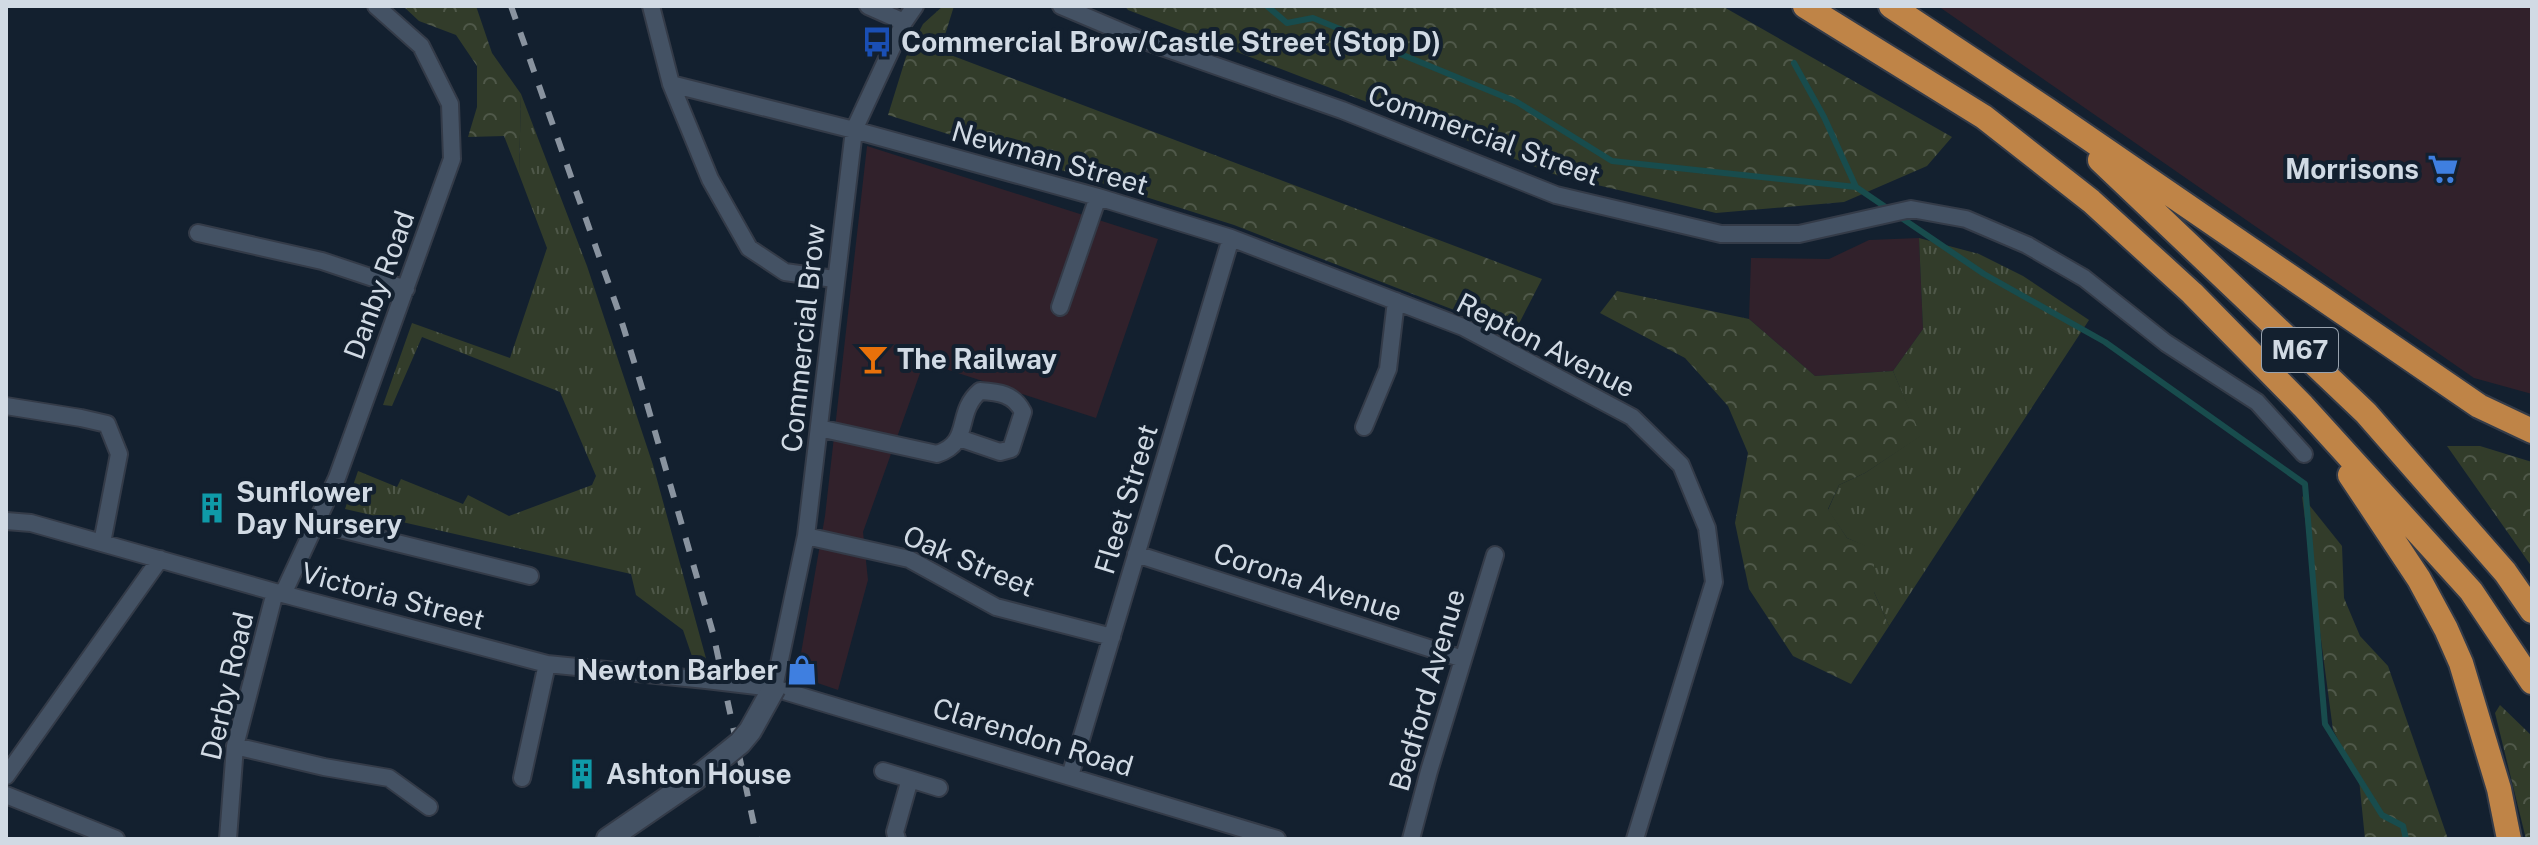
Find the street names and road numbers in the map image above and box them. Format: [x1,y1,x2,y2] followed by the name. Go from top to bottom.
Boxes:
[1364,77,1605,192] street label: Commercial Street
[948,114,1152,201] street label: Newman Street
[336,206,421,364] street label: Danby Road
[774,222,831,454] street label: Commercial Brow
[1451,285,1641,404] street label: Repton Avenue
[2262,328,2338,372] road number: M67
[1087,420,1164,578] street label: Fleet Street
[898,518,1040,603] street label: Oak Street
[1210,536,1407,628] street label: Corona Avenue
[298,555,489,636] street label: Victoria Street
[1382,585,1471,795] street label: Bedford Avenue
[193,609,260,763] street label: Derby Road
[929,690,1137,783] street label: Clarendon Road

